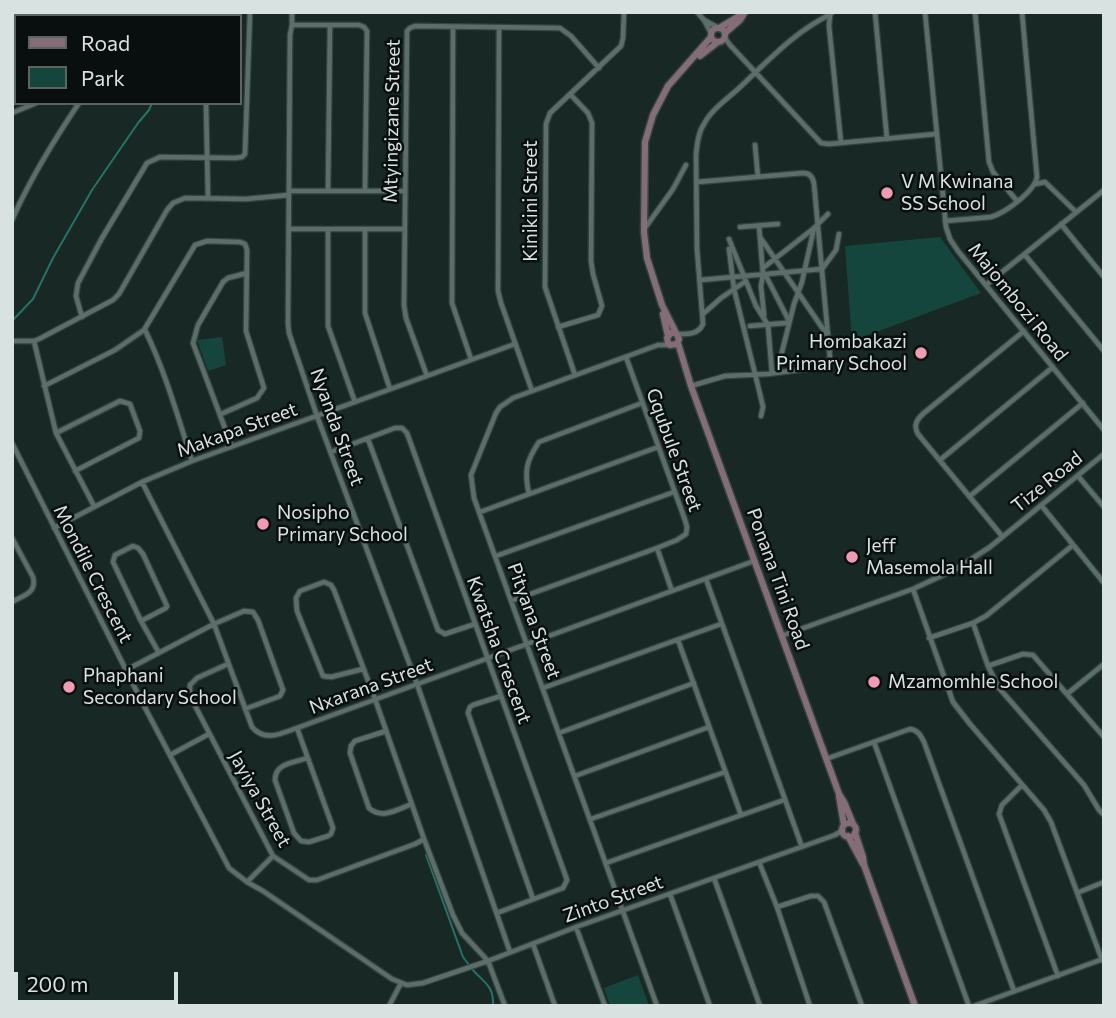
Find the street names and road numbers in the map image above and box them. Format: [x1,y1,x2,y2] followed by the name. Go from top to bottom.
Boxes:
[379,39,405,203] street label: Mtyingizane Street
[520,140,542,262] street label: Kinikini Street
[963,238,1073,366] street label: Majombozi Road
[305,365,369,489] street label: Nyanda Street
[641,385,707,515] street label: Gqubule Street
[174,398,300,462] street label: Makapa Street
[1007,447,1087,517] street label: Tize Road
[48,501,138,647] street label: Mondile Crescent
[742,505,814,653] street label: Ponana Tini Road
[502,560,566,682] street label: Pityana Street
[462,573,536,727] street label: Kwatsha Crescent
[306,653,436,719] street label: Nxarana Street
[224,747,296,851] street label: Jayiya Street
[560,870,666,928] street label: Zinto Street

